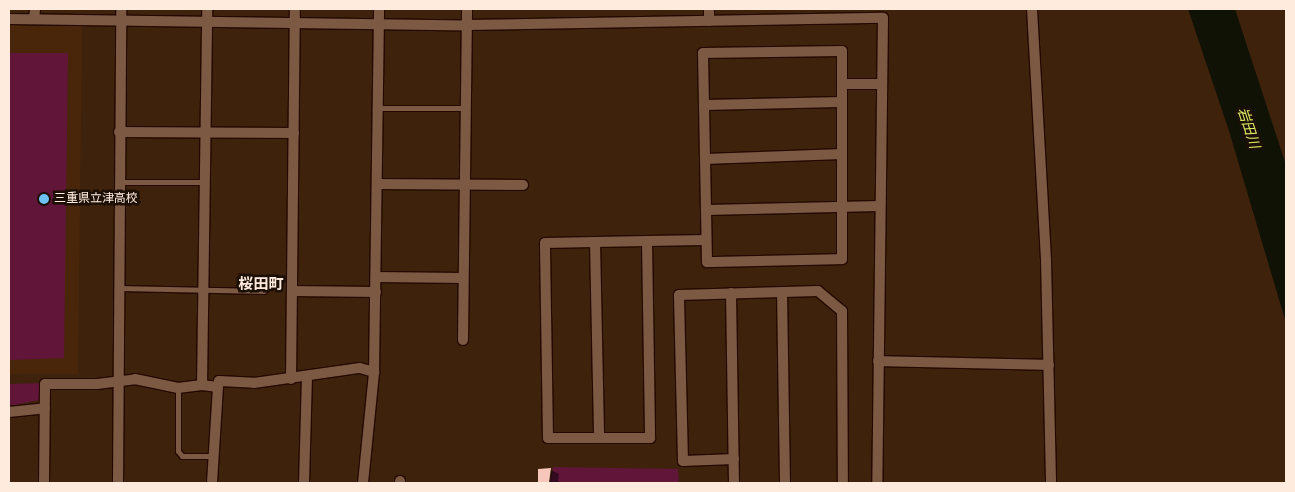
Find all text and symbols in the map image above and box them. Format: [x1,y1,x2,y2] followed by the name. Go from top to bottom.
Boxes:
[1234,105,1262,151] water label: 岩田川
[54,192,138,206] place label: 三重県立津高校
[38,193,50,205] marker: 三重県立津高校
[239,276,283,294] district label: 桜田町

